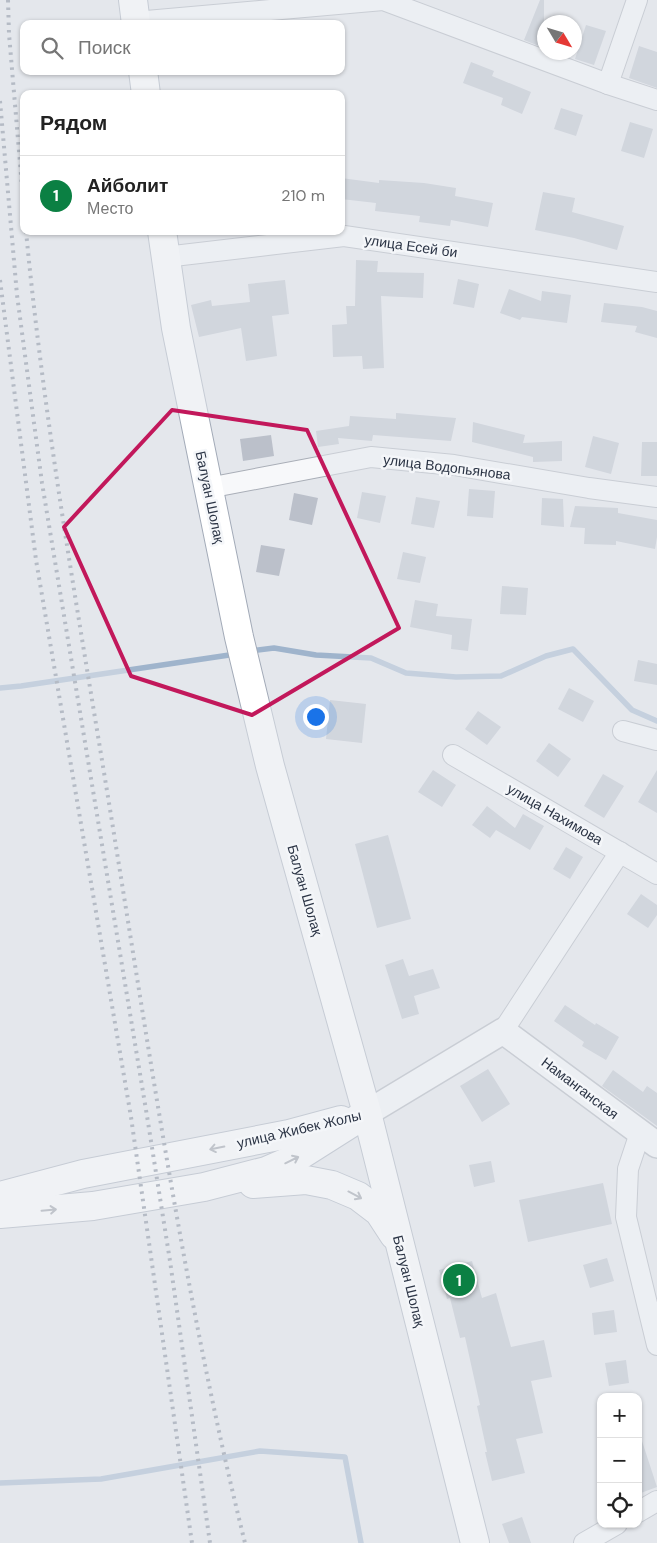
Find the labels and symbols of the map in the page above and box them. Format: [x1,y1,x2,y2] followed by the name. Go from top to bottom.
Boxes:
[537,15,582,60] north arrow
[363,231,459,261] street label: улица Есей би
[191,449,229,546] street label: Балуан Шолақ
[382,450,512,484] street label: улица Водопьянова
[303,704,329,730] your location
[504,779,606,849] street label: улица Нахимова
[283,843,327,938] street label: Балуан Шолақ
[538,1053,622,1123] street label: Наманганская
[235,1106,363,1152] street label: улица Жибек Жолы
[210,1144,226,1153] one-way arrow
[284,1154,299,1164] one-way arrow
[347,1190,362,1200] one-way arrow
[40,1205,56,1215] one-way arrow
[389,1233,429,1329] street label: Балуан Шолақ
[443,1261,475,1299] pin: 1

